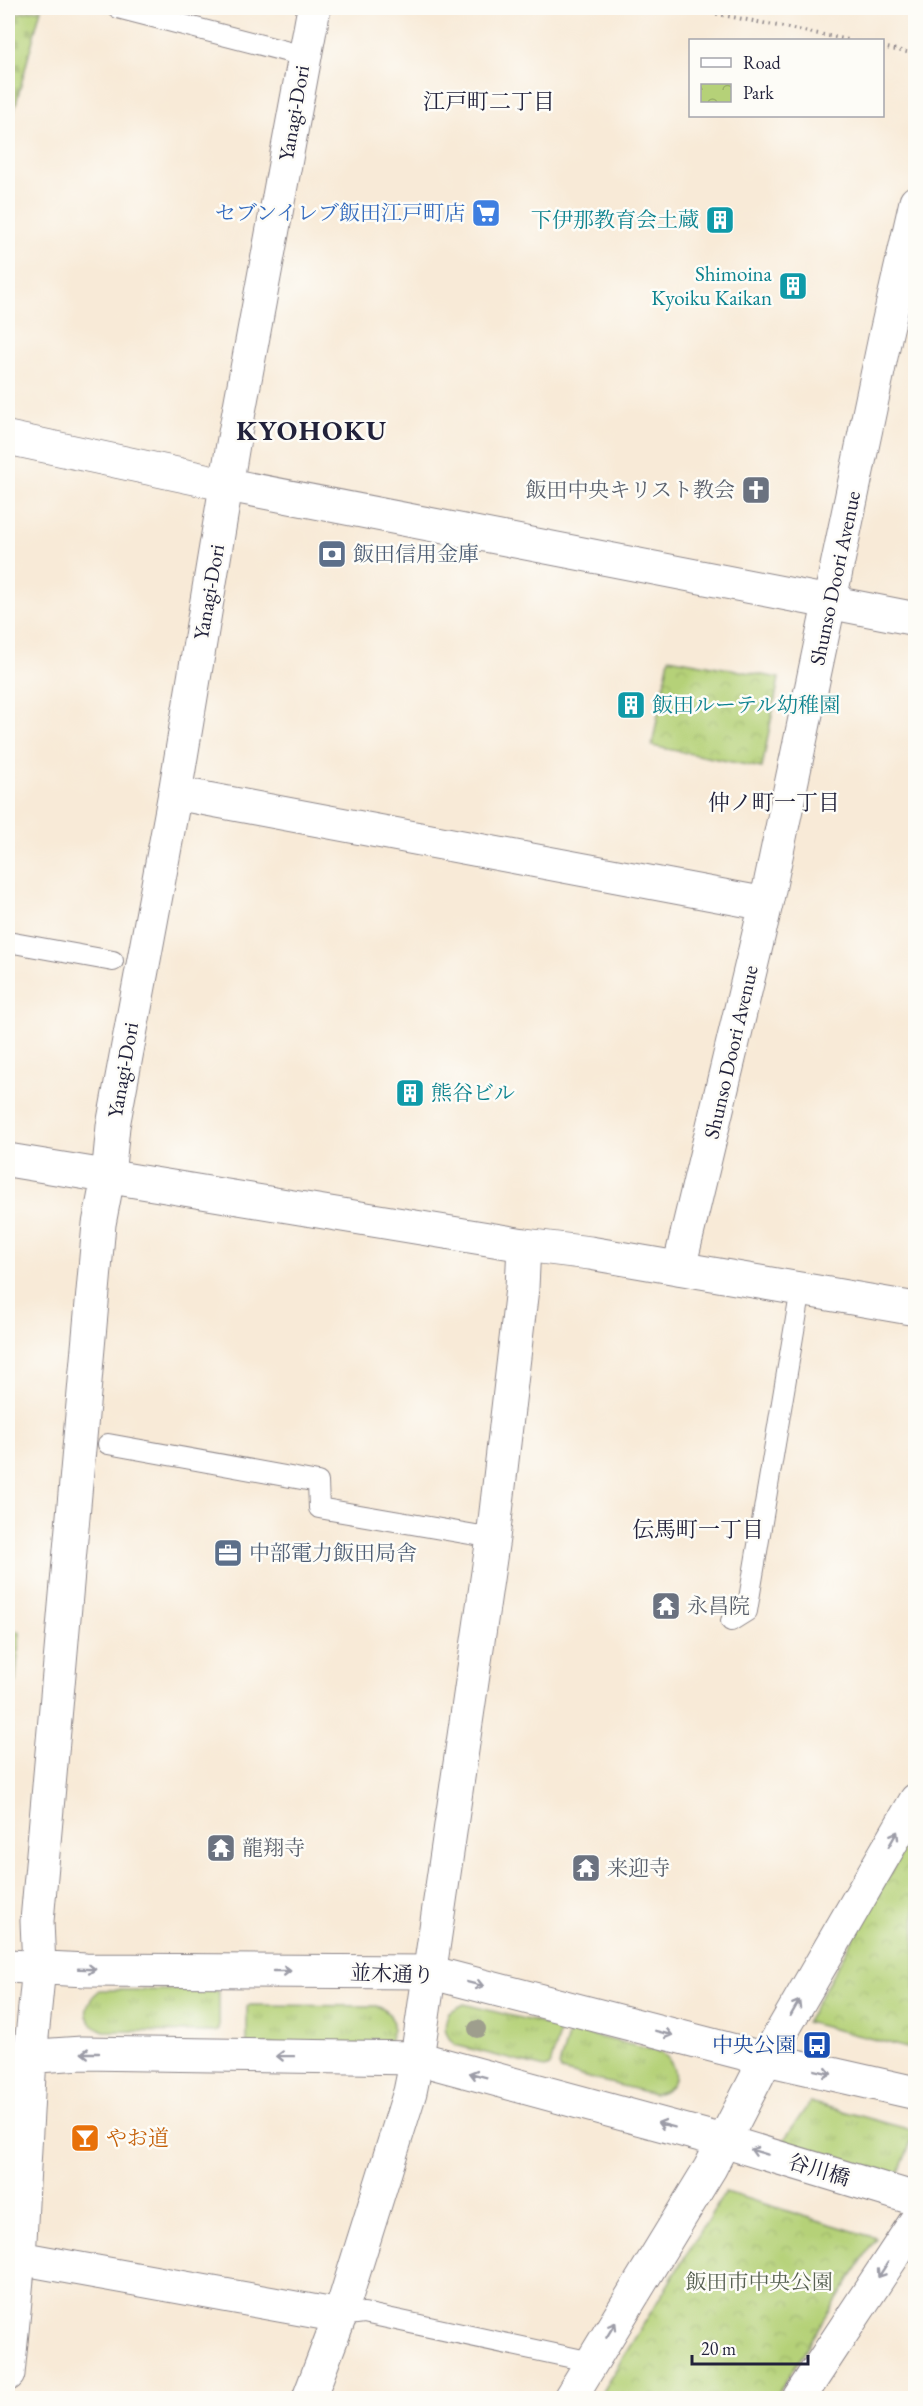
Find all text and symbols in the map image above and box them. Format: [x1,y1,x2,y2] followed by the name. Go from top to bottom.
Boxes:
[689,39,884,117] legend
[743,51,782,74] text: Road
[272,63,315,163] street label: Yanagi-Dori
[743,81,774,104] text: Park
[423,87,555,116] district label: 江戸町二丁目
[470,197,502,229] supermarket icon: セブンイレブ飯田江戸町店
[215,199,465,226] place label: セブンイレブ飯田江戸町店
[704,204,736,236] building icon: 下伊那教育会土蔵
[531,206,699,233] place label: 下伊那教育会土蔵
[651,260,773,311] place label: Shimoina Kyoiku Kaikan
[777,270,809,302] building icon: Shimoina Kyoiku Kaikan
[236,413,388,448] district label: KYOHOKU
[740,474,772,506] church icon: 飯田中央キリスト教会
[525,476,735,503] place label: 飯田中央キリスト教会
[803,488,866,667] street label: Shunso Doori Avenue
[316,538,348,570] bank icon: 飯田信用金庫
[353,540,479,567] place label: 飯田信用金庫
[187,542,230,642] street label: Yanagi-Dori
[615,689,647,721] building icon: 飯田ルーテル幼稚園
[652,691,840,718] place label: 飯田ルーテル幼稚園
[708,788,840,817] district label: 仲ノ町一丁目
[697,962,764,1141] street label: Shunso Doori Avenue
[101,1020,144,1120] street label: Yanagi-Dori
[394,1077,426,1109] building icon: 熊谷ビル
[431,1079,515,1106] place label: 熊谷ビル
[632,1515,764,1544] district label: 伝馬町一丁目
[212,1537,244,1569] office icon: 中部電力飯田局舎
[249,1539,417,1566] place label: 中部電力飯田局舎
[650,1590,682,1622] temple icon: 永昌院
[687,1592,750,1619] place label: 永昌院
[887,1831,899,1848] one-way arrow
[205,1832,237,1864] temple icon: 龍翔寺
[242,1834,305,1861] place label: 龍翔寺
[570,1852,602,1884] temple icon: 来迎寺
[607,1854,670,1881] place label: 来迎寺
[350,1959,434,1988] street label: 並木通り
[76,1964,96,1975] one-way arrow
[271,1965,291,1977] one-way arrow
[466,1978,485,1990] one-way arrow
[790,2000,802,2017] one-way arrow
[654,2027,673,2039] one-way arrow
[801,2029,833,2061] bus stop icon: 中央公園
[712,2031,796,2058] place label: 中央公園
[81,2047,101,2059] one-way arrow
[276,2050,296,2062] one-way arrow
[813,2067,832,2078] one-way arrow
[469,2068,488,2080] one-way arrow
[657,2119,676,2131] one-way arrow
[69,2122,101,2154] bar icon: やお道
[106,2124,169,2151] place label: やお道
[750,2146,769,2157] one-way arrow
[785,2147,853,2192] street label: 谷川橋
[877,2261,889,2278] one-way arrow
[686,2268,833,2295] park label: 飯田市中央公園
[605,2322,617,2339] one-way arrow
[692,2328,808,2366] scale bar
[701,2337,736,2360] text: 20 m

